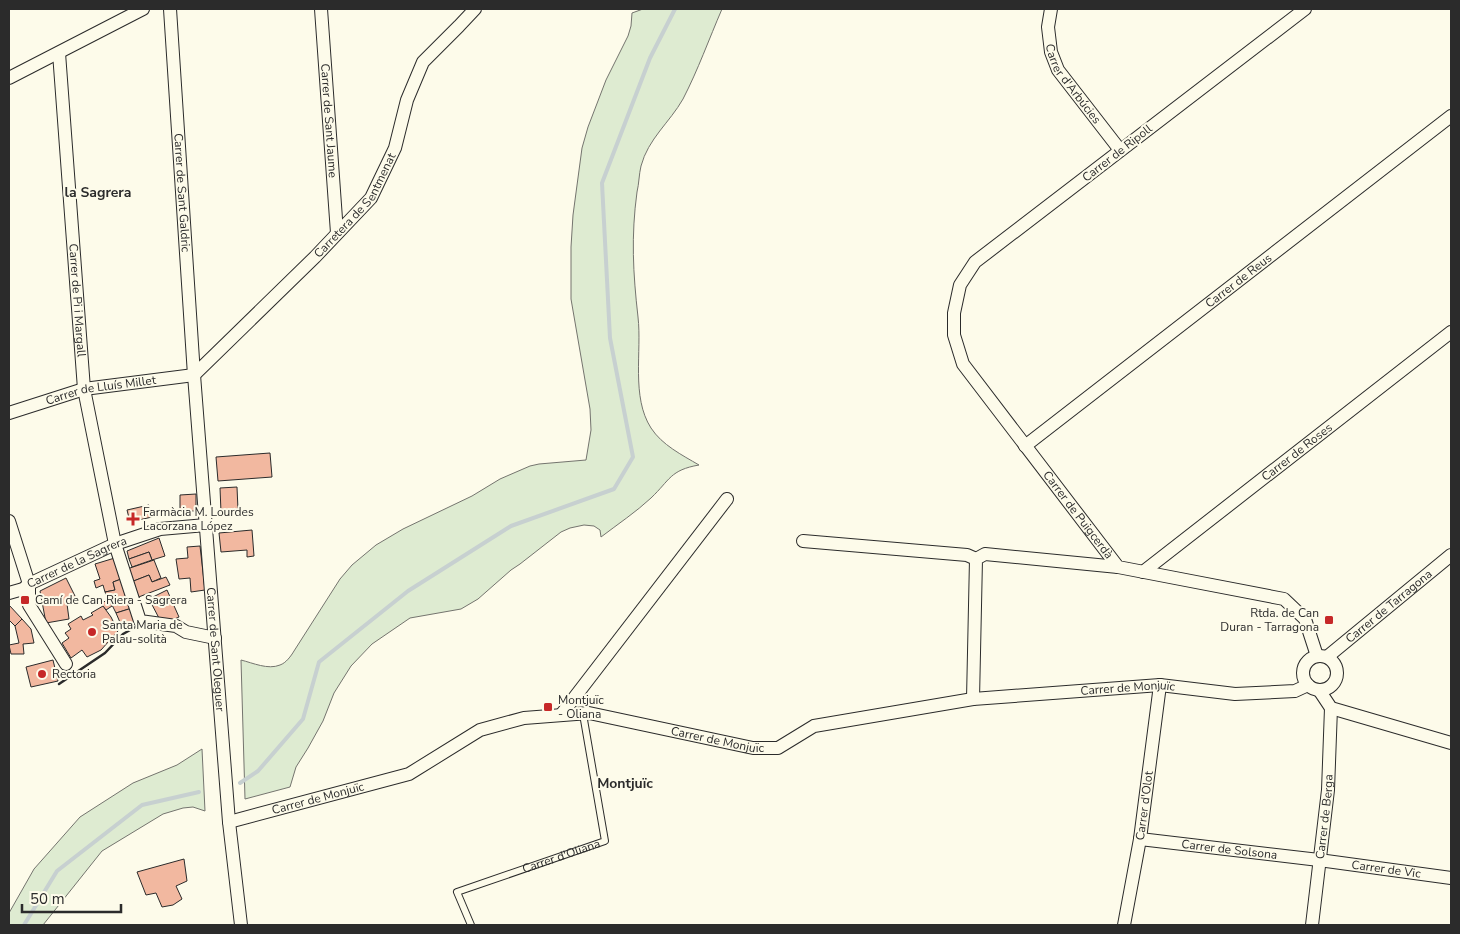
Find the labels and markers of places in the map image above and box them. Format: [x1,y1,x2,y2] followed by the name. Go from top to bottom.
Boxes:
[143,504,254,534] place label: Farmàcia M. Lourdes Lacorzana López
[127,513,139,525] marker: Farmàcia M. Lourdes Lacorzana López
[35,592,187,608] place label: Camí de Can Riera - Sagrera
[19,594,31,606] marker: Camí de Can Riera - Sagrera
[1220,605,1319,635] place label: Rtda. de Can Duran - Tarragona
[1323,614,1335,626] marker: Rtda. de Can Duran - Tarragona
[102,617,183,647] place label: Santa Maria de Palau-solità
[86,626,98,638] marker: Santa Maria de Palau-solità
[52,666,96,682] place label: Rectoria
[36,668,48,680] marker: Rectoria
[558,692,604,722] place label: Montjuïc - Oliana
[542,701,554,713] marker: Montjuïc - Oliana

